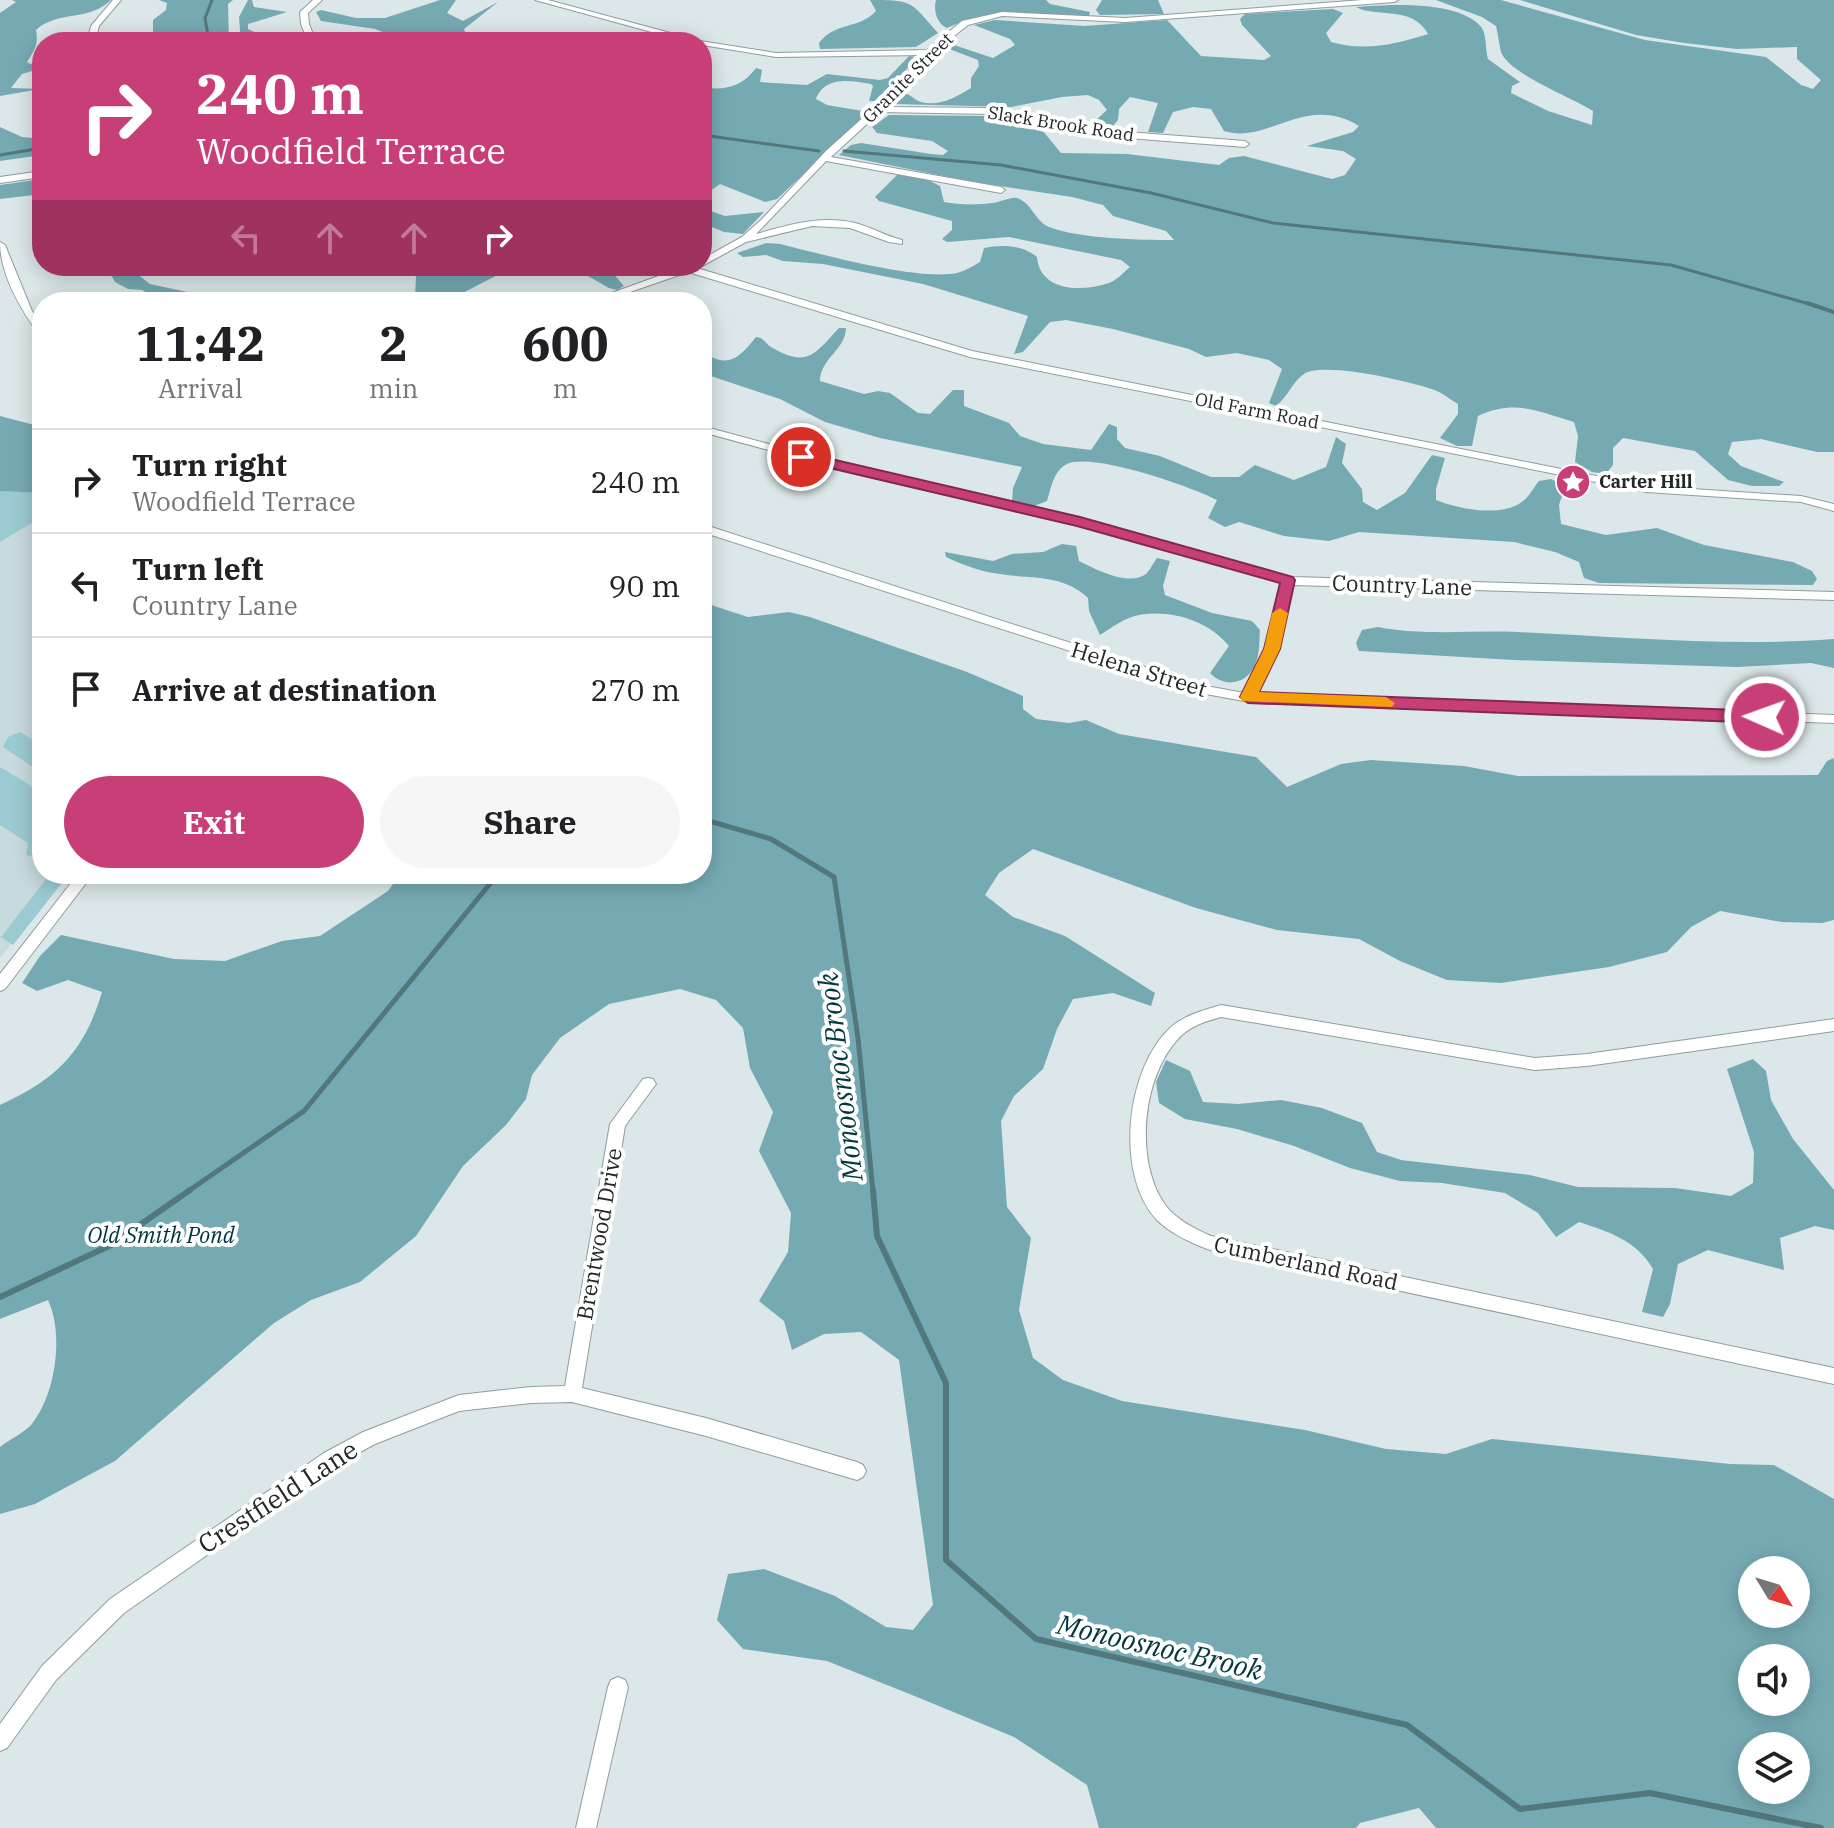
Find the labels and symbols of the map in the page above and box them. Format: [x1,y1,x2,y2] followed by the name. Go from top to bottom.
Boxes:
[858,28,958,128] street label: Granite Street
[986,101,1136,146] street label: Slack Brook Road
[1193,387,1321,434] street label: Old Farm Road
[767,423,835,491] pin
[1554,463,1592,501] place icon: Carter Hill
[1599,470,1693,493] place label: Carter Hill
[1331,568,1473,601] street label: Country Lane
[1068,634,1211,703] street label: Helena Street
[1723,675,1807,759] position arrow
[808,970,871,1184] water label: Monoosnoc Brook
[569,1146,628,1322] street label: Brentwood Drive
[87,1220,236,1249] park label: Old Smith Pond
[1211,1229,1401,1296] street label: Cumberland Road
[191,1432,364,1560] street label: Crestfield Lane
[1738,1556,1810,1628] north arrow
[1053,1605,1267,1688] water label: Monoosnoc Brook

